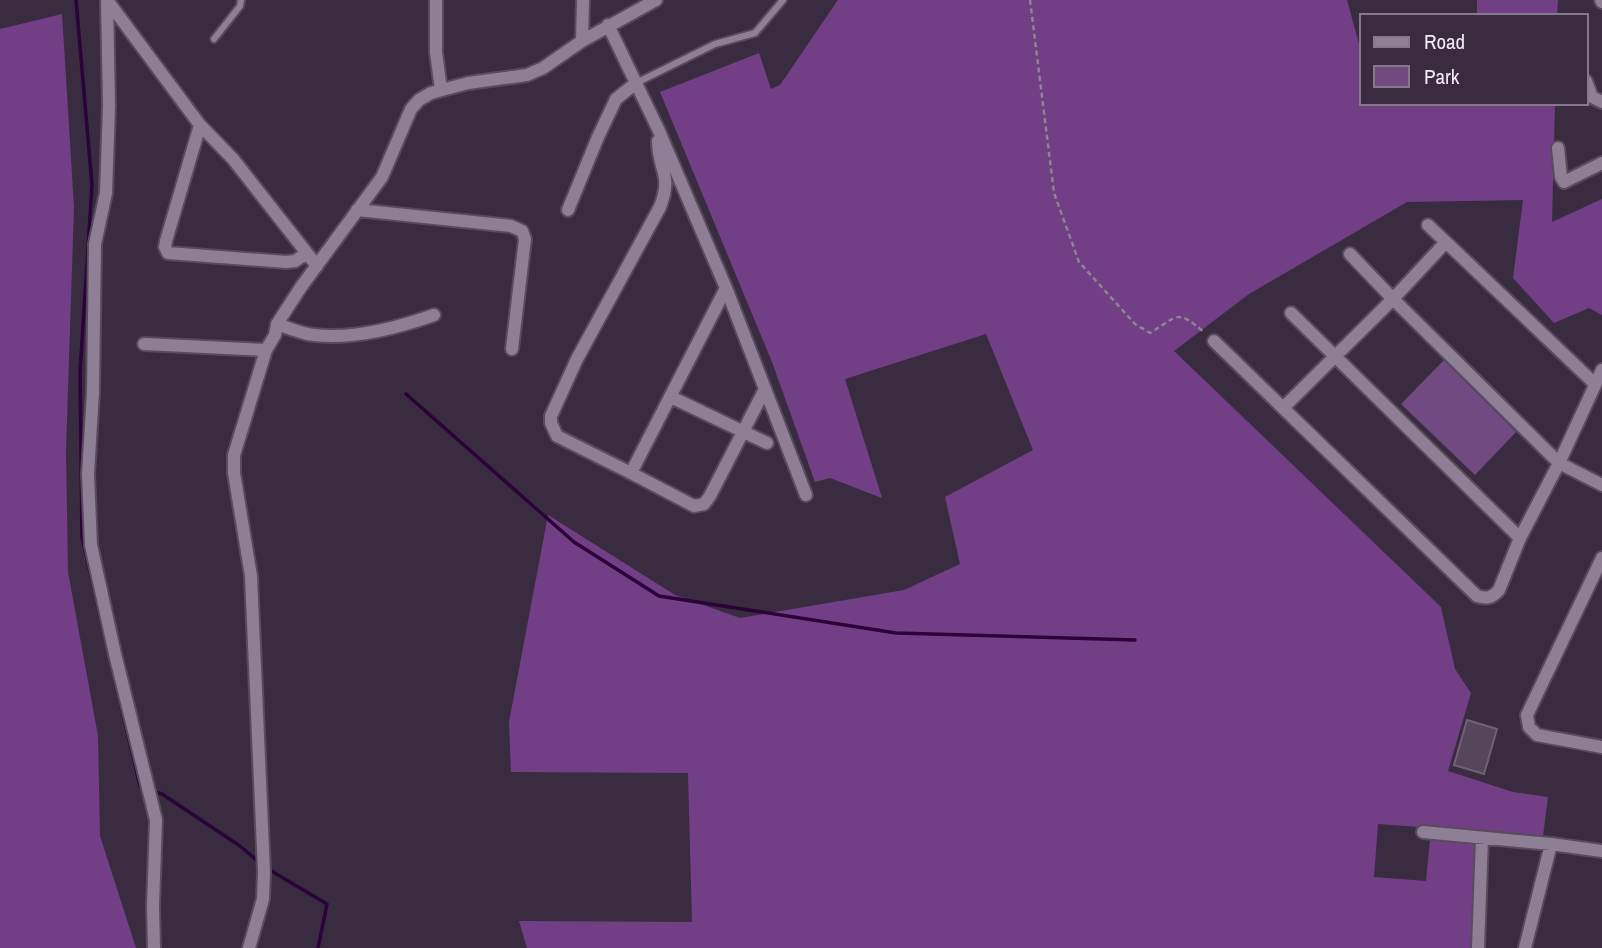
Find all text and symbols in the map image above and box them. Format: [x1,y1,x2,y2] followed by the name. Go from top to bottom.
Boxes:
[1360,14,1588,105] legend
[1424,27,1465,56] text: Road
[1424,62,1460,91] text: Park

